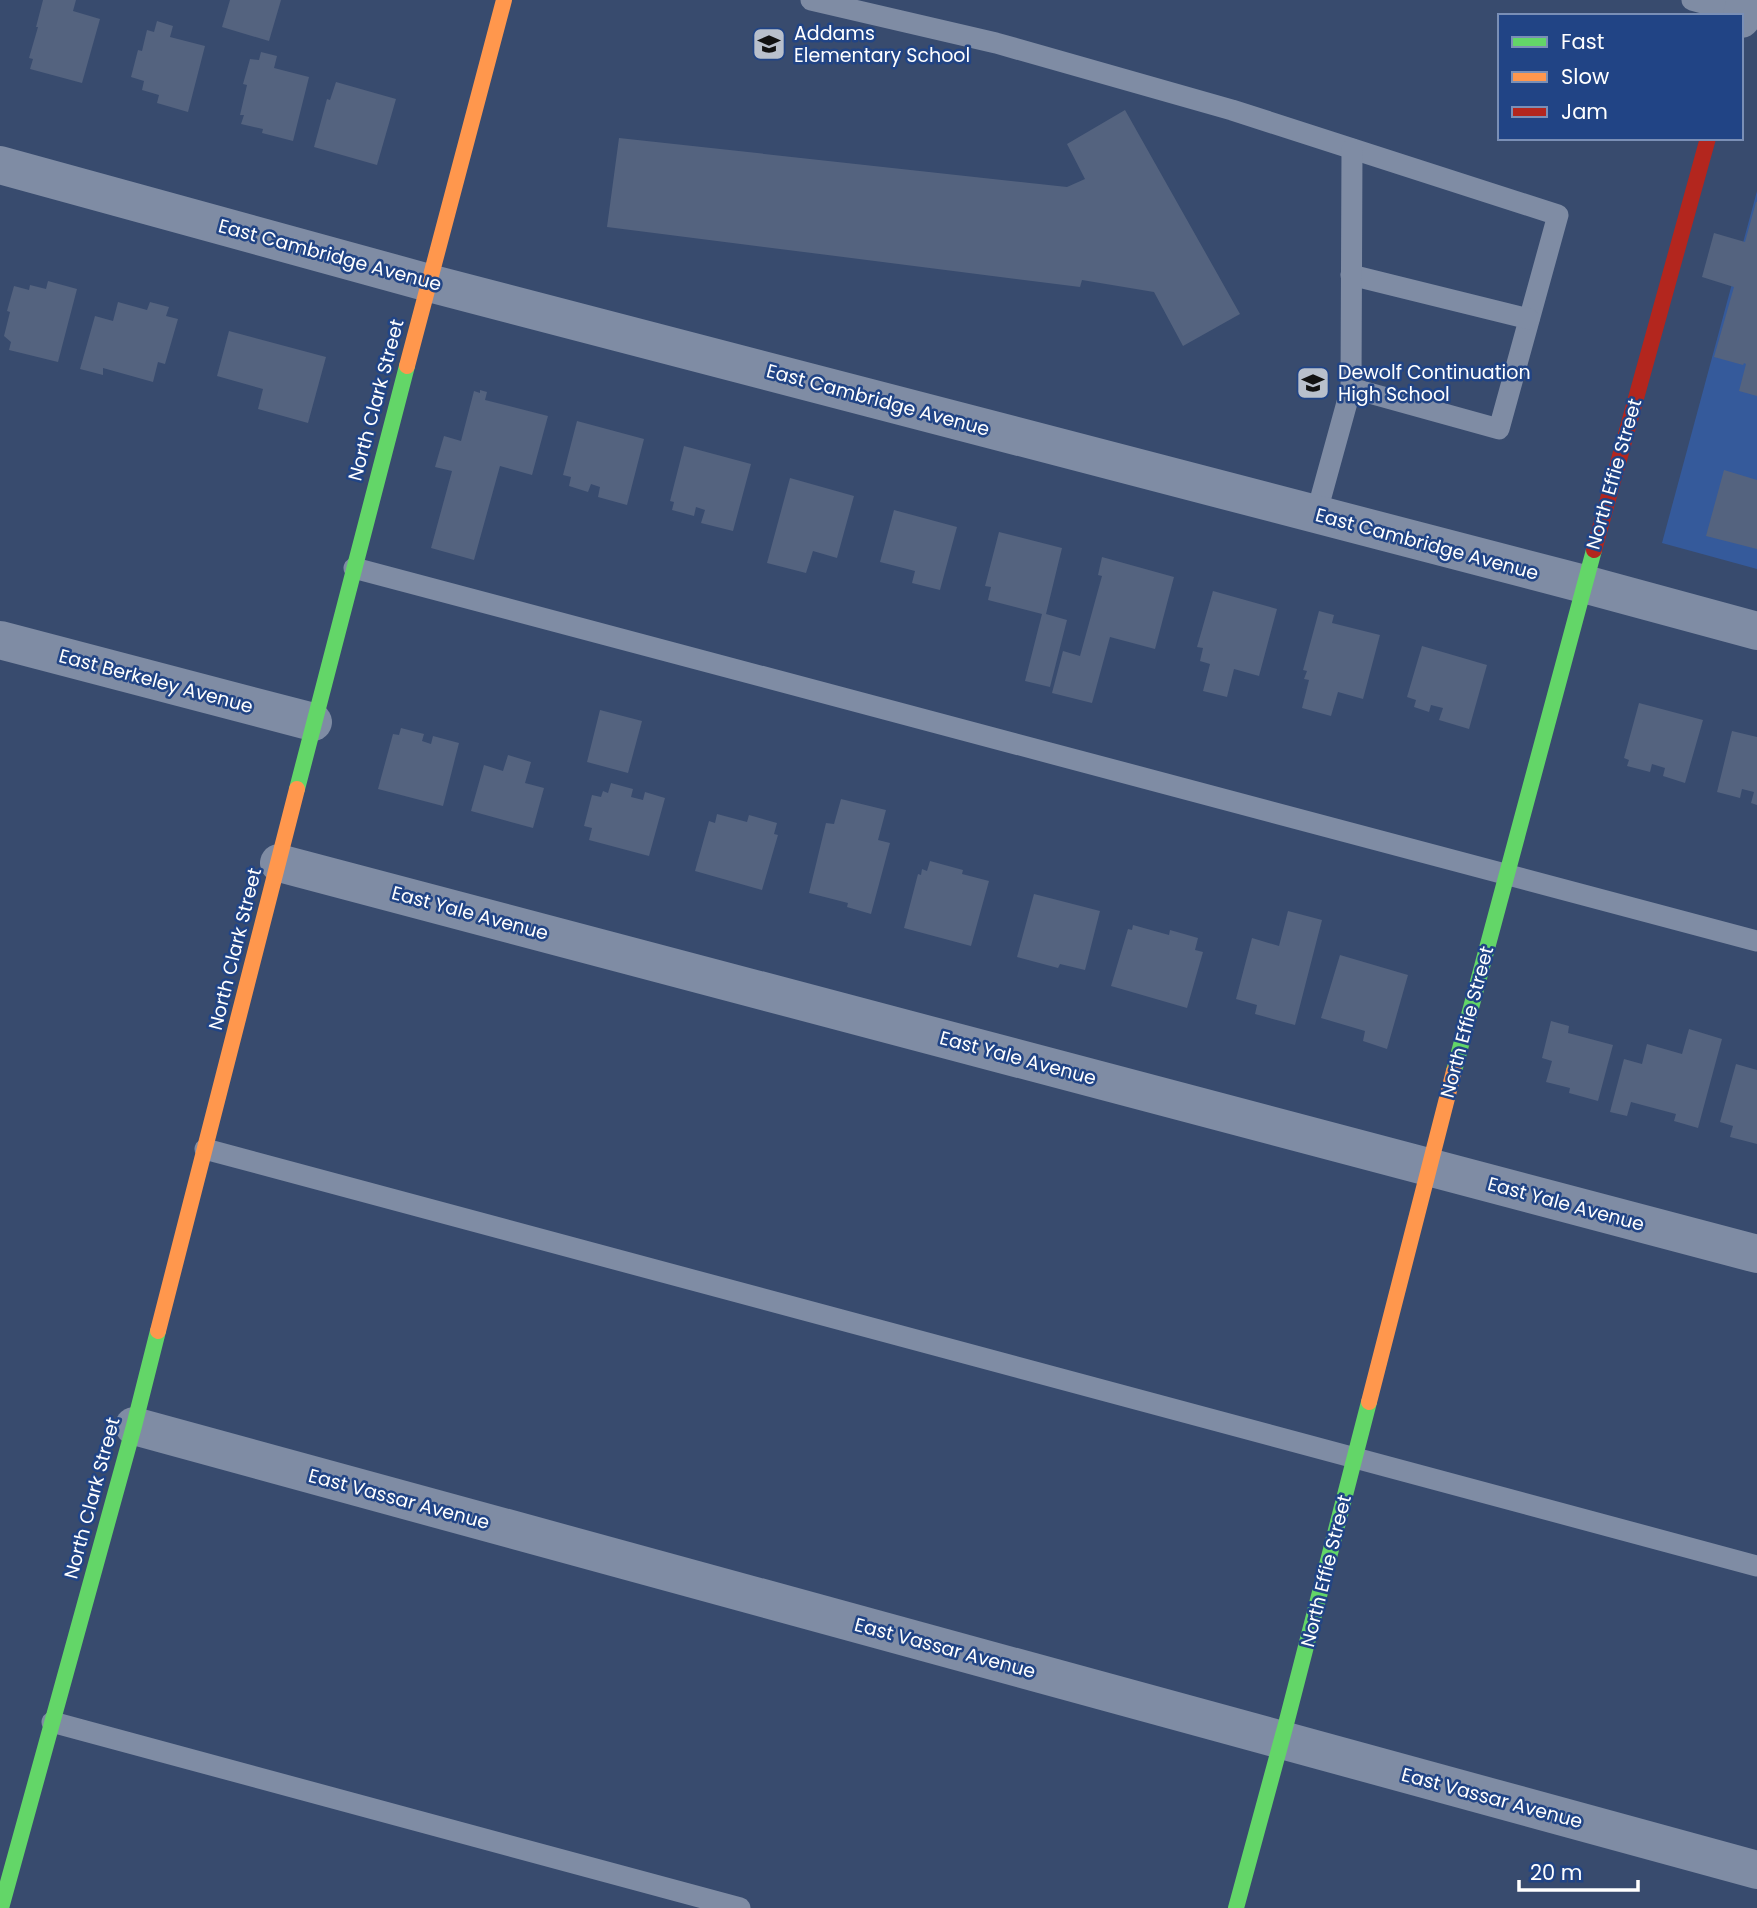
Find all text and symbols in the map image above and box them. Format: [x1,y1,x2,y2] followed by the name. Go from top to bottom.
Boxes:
[1498,14,1743,140] legend
[794,20,970,69] place label: Addams Elementary School
[750,25,788,63] school or university icon: Addams Elementary School
[1561,27,1604,56] text: Fast
[1561,62,1609,91] text: Slow
[1561,97,1608,126] text: Jam
[215,212,445,298] street label: East Cambridge Avenue
[341,316,411,484] street label: North Clark Street
[763,357,993,443] street label: East Cambridge Avenue
[1338,359,1531,408] place label: Dewolf Continuation High School
[1294,364,1332,402] school or university icon: Dewolf Continuation High School
[1579,395,1649,553] street label: North Effie Street
[1312,501,1542,587] street label: East Cambridge Avenue
[56,642,256,720] street label: East Berkeley Avenue
[202,865,268,1033] street label: North Clark Street
[389,879,551,947] street label: East Yale Avenue
[1434,943,1500,1101] street label: North Effie Street
[937,1024,1099,1092] street label: East Yale Avenue
[1485,1170,1647,1238] street label: East Yale Avenue
[57,1414,127,1582] street label: North Clark Street
[305,1462,493,1536] street label: East Vassar Avenue
[1294,1492,1358,1650] street label: North Effie Street
[851,1611,1039,1685] street label: East Vassar Avenue
[1398,1761,1586,1835] street label: East Vassar Avenue
[1519,1848,1638,1892] scale bar
[1530,1858,1583,1887] text: 20 m

